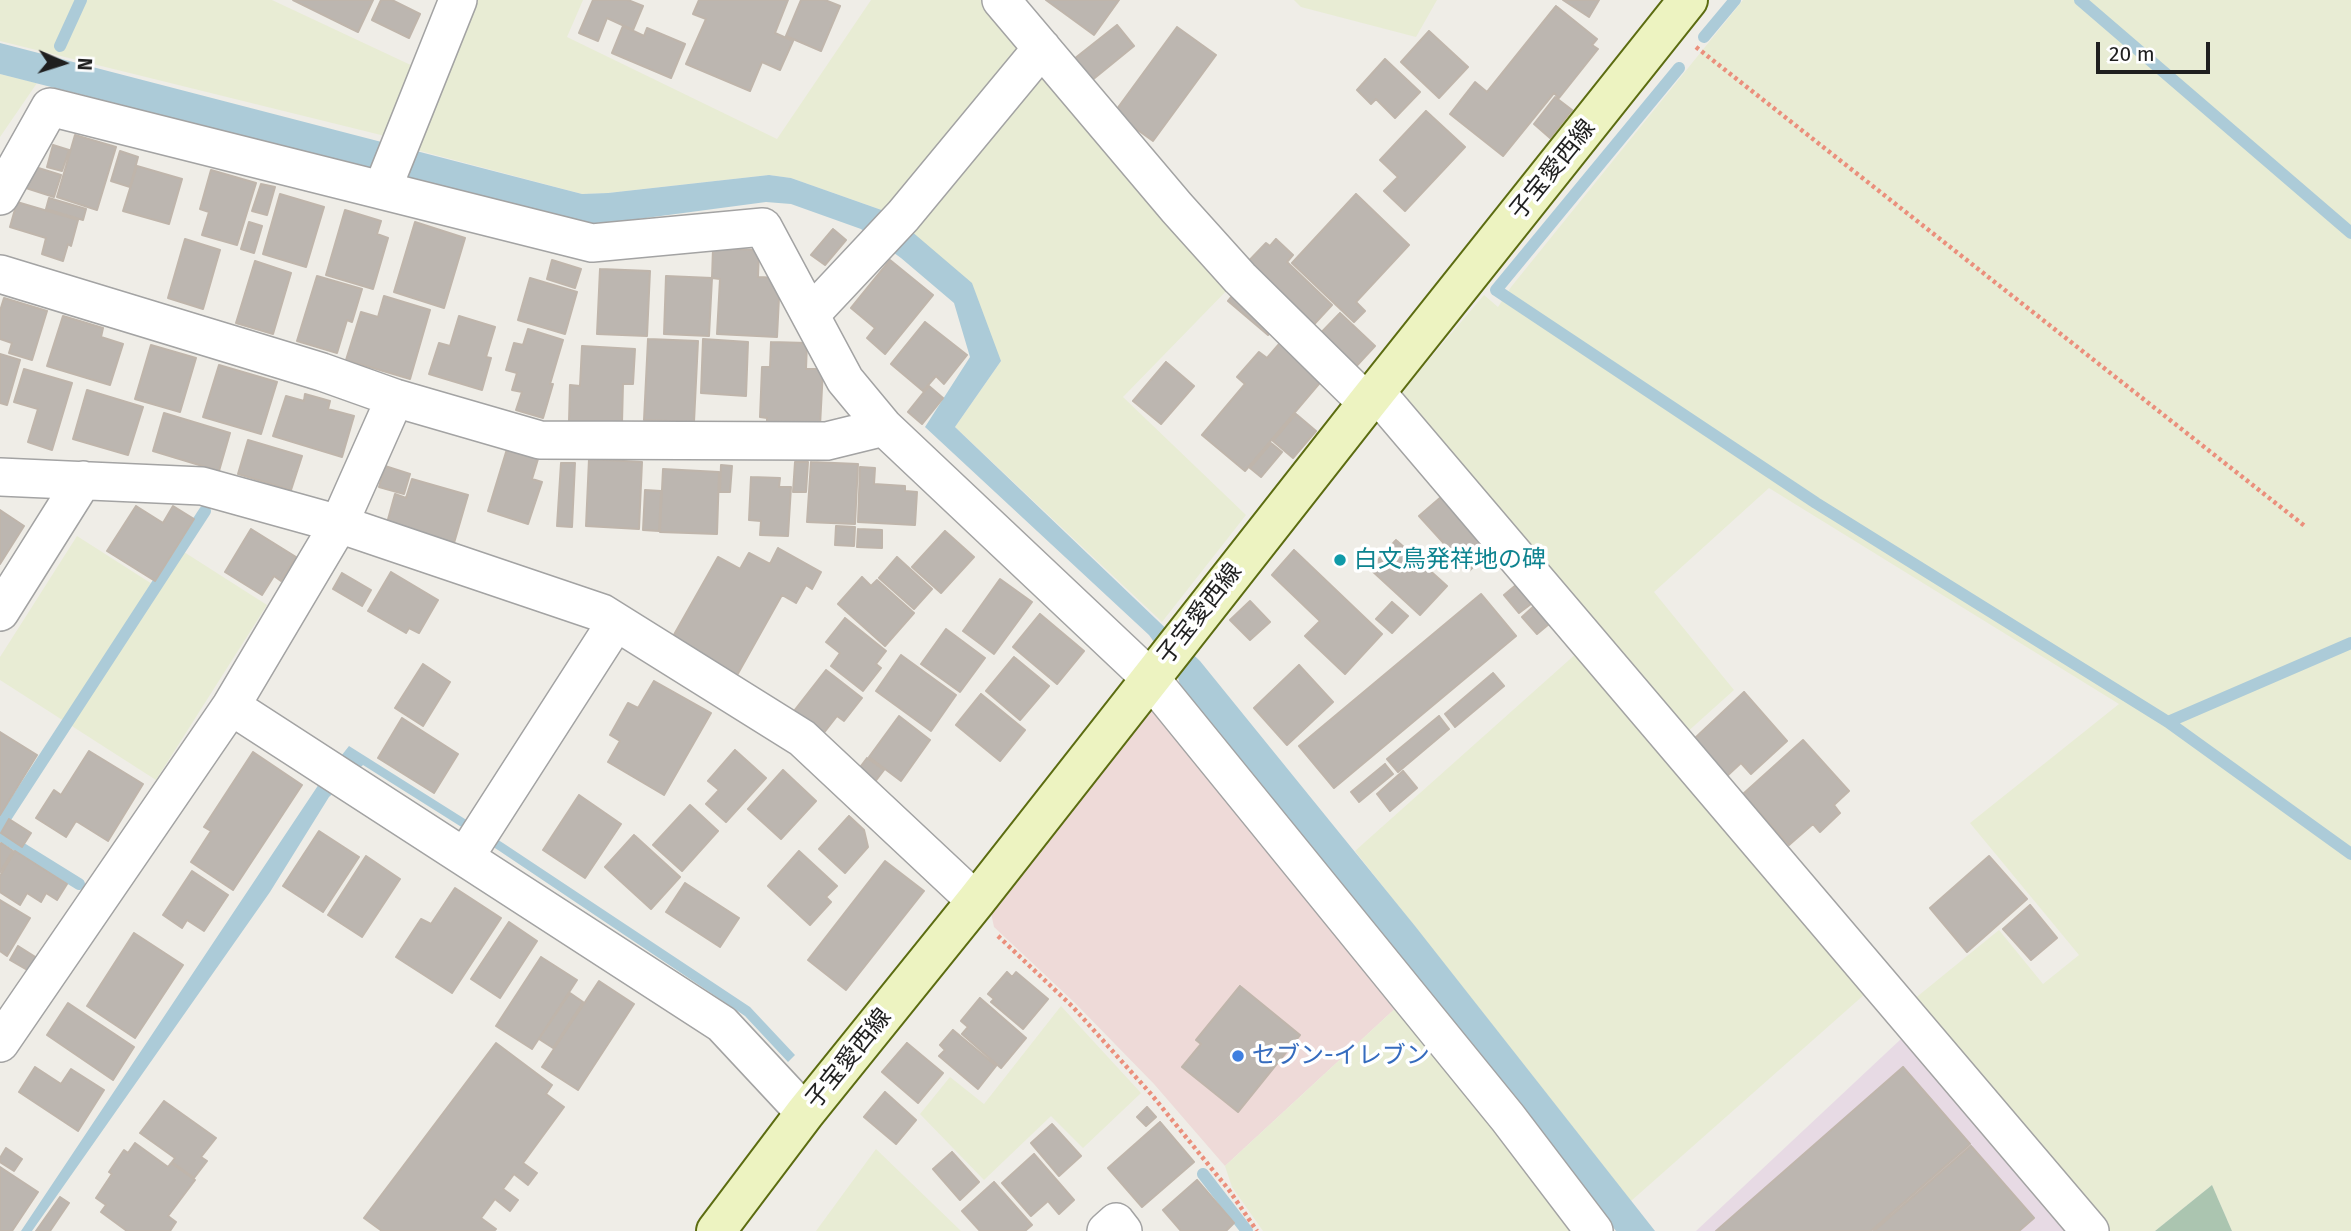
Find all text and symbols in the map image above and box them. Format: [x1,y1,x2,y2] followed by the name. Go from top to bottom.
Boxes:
[28,28,98,98] north arrow
[2099,28,2213,72] scale bar
[2109,41,2155,67] text: 20 m
[73,57,96,71] text: N
[1504,114,1602,226] street label: 子宝愛西線
[1354,546,1546,574] place label: 白文鳥発祥地の碑
[1332,552,1348,568] marker: 白文鳥発祥地の碑
[1152,558,1248,670] street label: 子宝愛西線
[800,1003,898,1115] street label: 子宝愛西線
[1252,1042,1430,1070] place label: セブン-イレブン
[1230,1048,1246,1064] marker: セブン-イレブン

